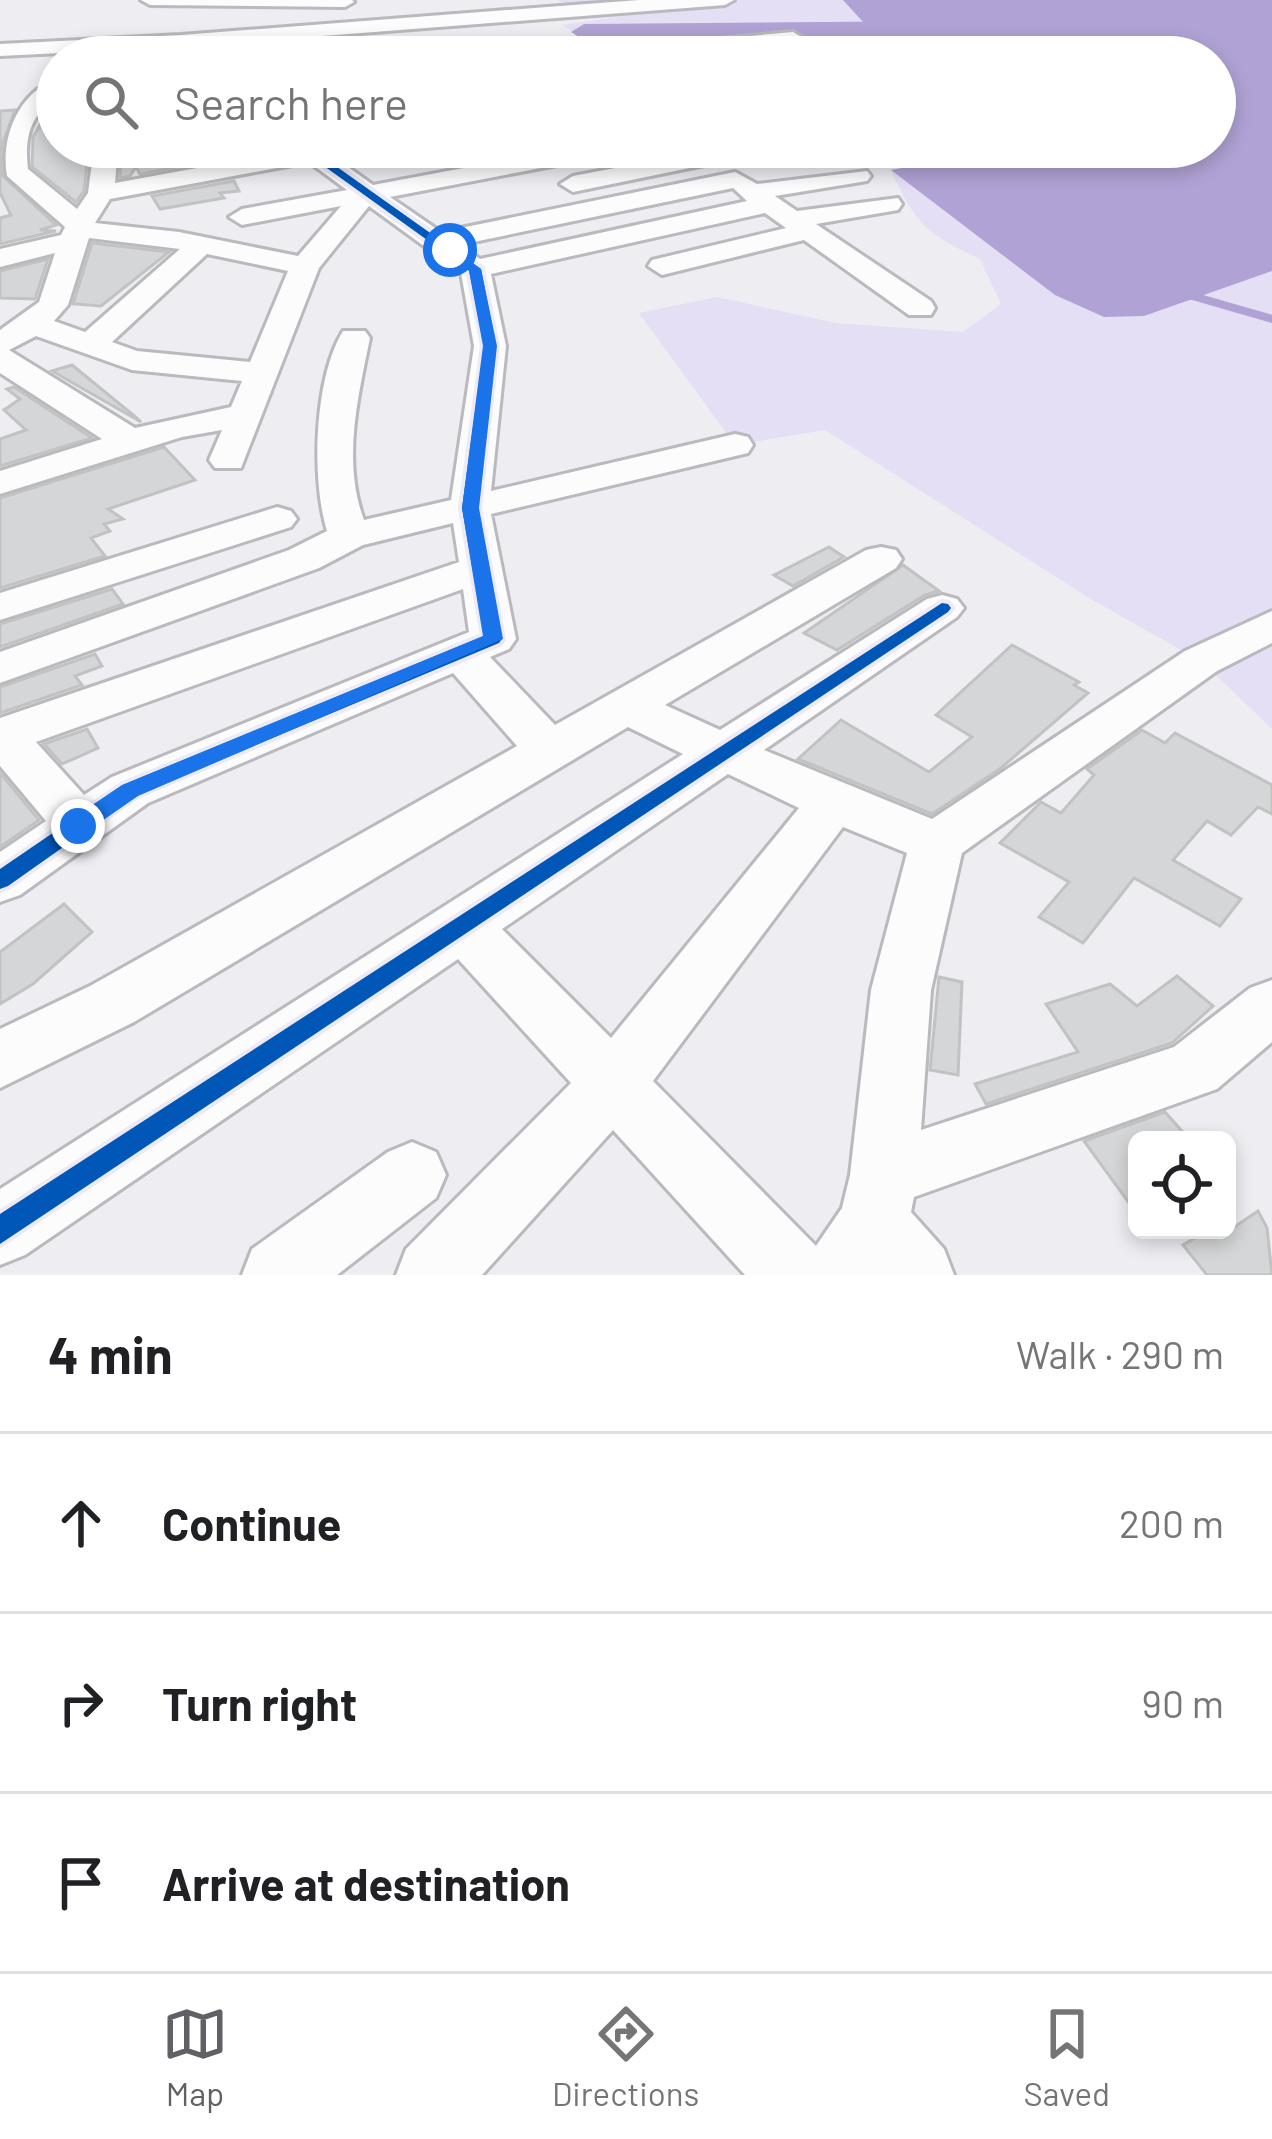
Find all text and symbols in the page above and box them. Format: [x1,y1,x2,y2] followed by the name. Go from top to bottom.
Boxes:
[36,36,1236,168] search box
[78,69,144,135] icon: search
[174,75,408,129] text: Search here
[423,223,477,277] route start
[51,799,105,853] route end
[1128,1131,1236,1239] map controls
[1128,1131,1236,1239] button: locate
[48,1323,173,1384] text: 4 min
[1016,1330,1224,1377] text: Walk · 290 m
[48,1490,114,1556] icon: ahead
[162,1496,341,1550] text: Continue
[1119,1499,1224,1546] text: 200 m
[48,1670,114,1736] icon: right
[162,1676,357,1730] text: Turn right
[1142,1679,1224,1726] text: 90 m
[48,1850,114,1916] icon: arrive
[162,1856,570,1910] text: Arrive at destination
[162,2001,228,2113] tab: Map
[552,2001,699,2113] tab: Directions
[1023,2001,1110,2113] tab: Saved

